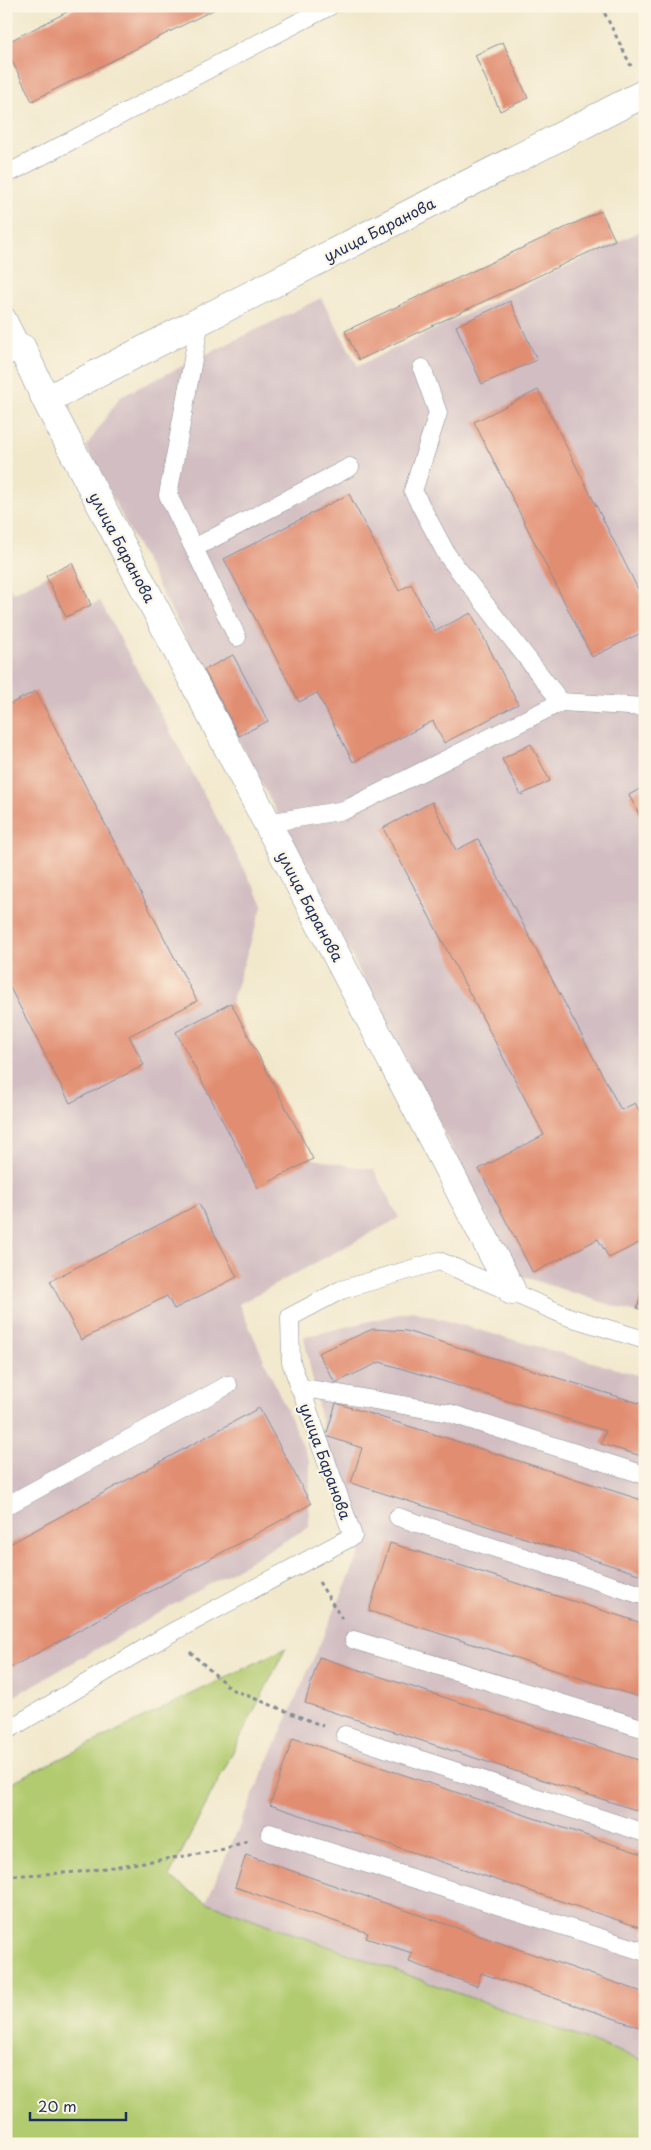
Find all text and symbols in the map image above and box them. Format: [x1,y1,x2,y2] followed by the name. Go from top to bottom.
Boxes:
[319,191,439,267] street label: улица Баранова
[84,488,162,607] street label: улица Баранова
[272,847,350,966] street label: улица Баранова
[294,1400,358,1523] street label: улица Баранова
[30,2090,126,2122] scale bar
[38,2094,77,2117] text: 20 m

